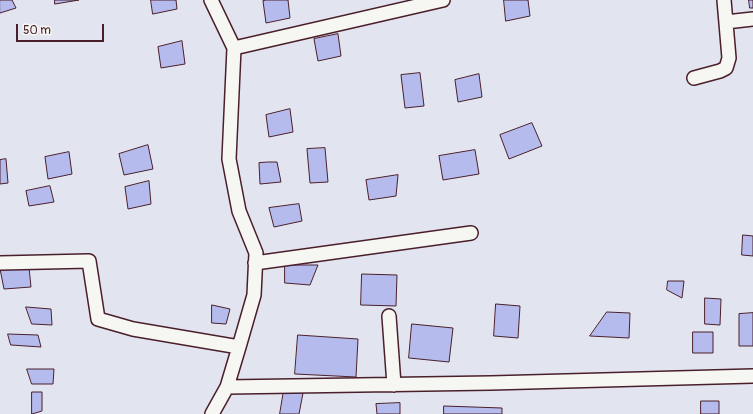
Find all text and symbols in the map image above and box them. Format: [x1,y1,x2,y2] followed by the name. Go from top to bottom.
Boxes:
[18,16,106,42] scale bar
[23,23,51,38] text: 50 m

